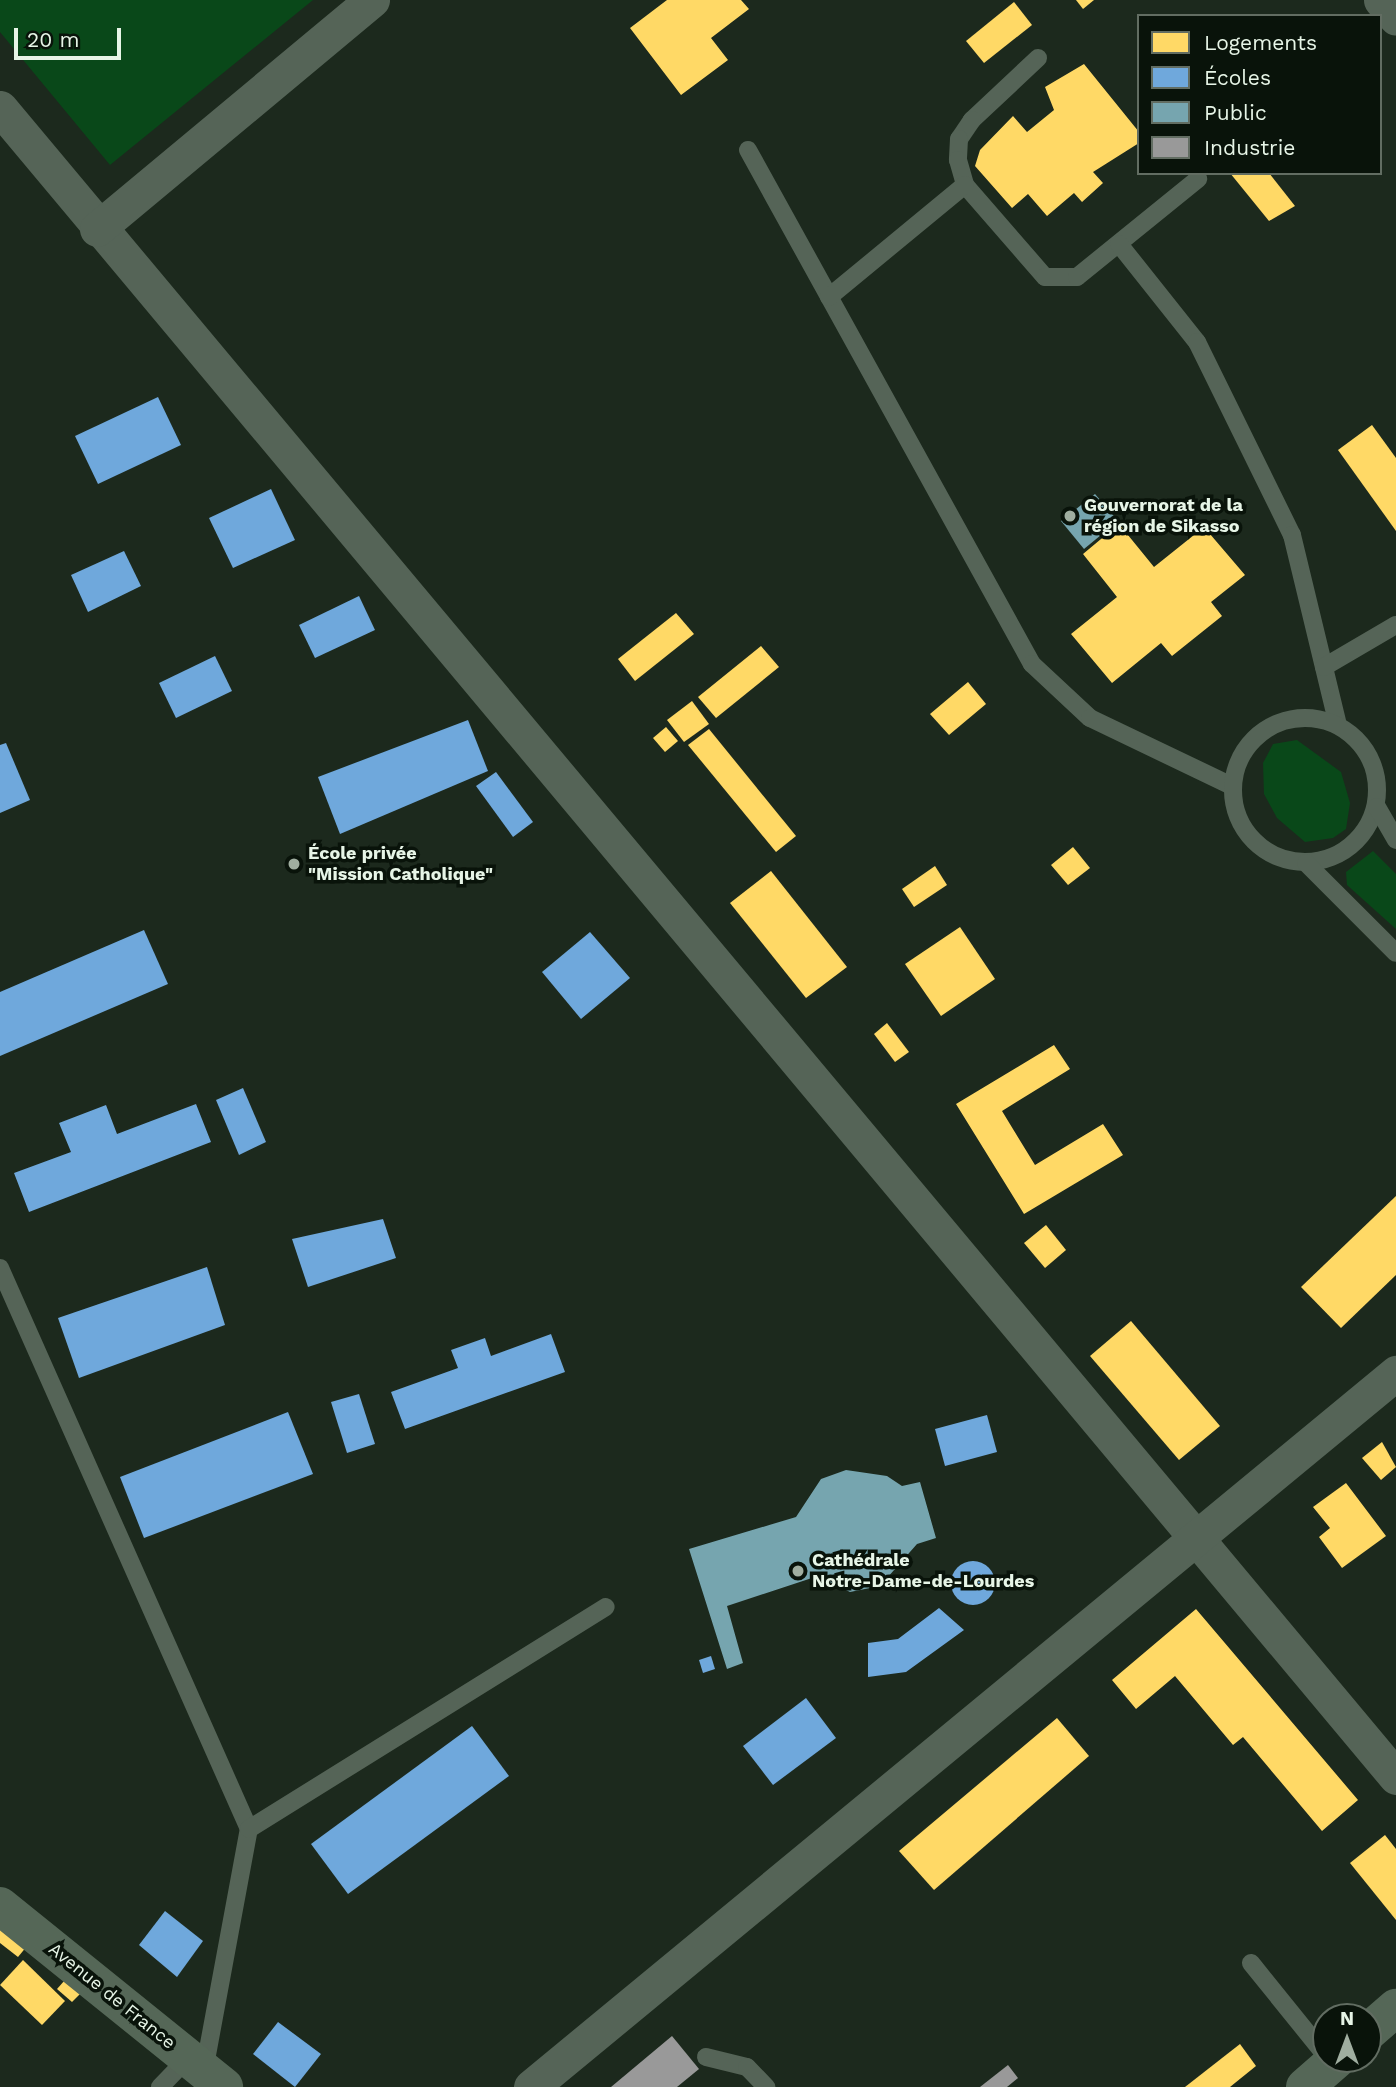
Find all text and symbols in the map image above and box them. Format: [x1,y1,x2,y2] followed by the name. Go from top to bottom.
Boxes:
[18,14,124,58] scale bar
[1137,14,1382,175] legend
[27,27,79,52] text: 20 m
[1204,30,1317,55] text: Logements
[1204,65,1271,90] text: Écoles
[1204,100,1267,125] text: Public
[1204,135,1295,160] text: Industrie
[1084,495,1243,538] place label: Gouvernorat de la région de Sikasso
[1062,508,1078,524] marker: Gouvernorat de la région de Sikasso
[308,843,493,886] place label: École privée "Mission Catholique"
[286,856,302,872] marker: École privée "Mission Catholique"
[812,1550,1034,1592] place label: Cathédrale Notre-Dame-de-Lourdes
[790,1563,806,1579] marker: Cathédrale Notre-Dame-de-Lourdes
[44,1938,180,2054] street label: Avenue de France
[1312,2003,1382,2073] north arrow
[1340,2007,1354,2030] text: N

